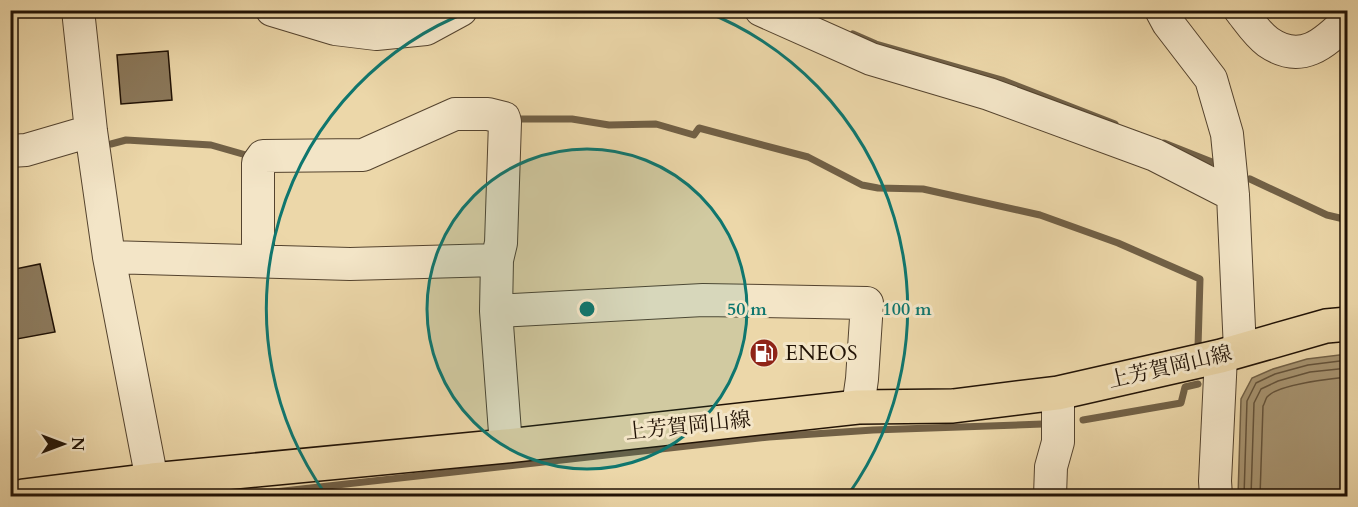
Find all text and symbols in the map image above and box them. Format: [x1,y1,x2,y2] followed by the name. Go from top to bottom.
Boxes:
[727,297,767,322] text: 50 m
[882,297,932,322] text: 100 m
[577,299,597,319] centre of rings
[748,337,780,369] fuel station icon: ENEOS
[785,339,858,368] place label: ENEOS
[1105,339,1235,395] street label: 上芳賀岡山線
[624,405,752,447] street label: 上芳賀岡山線
[33,414,93,474] north arrow
[66,437,88,451] text: N

